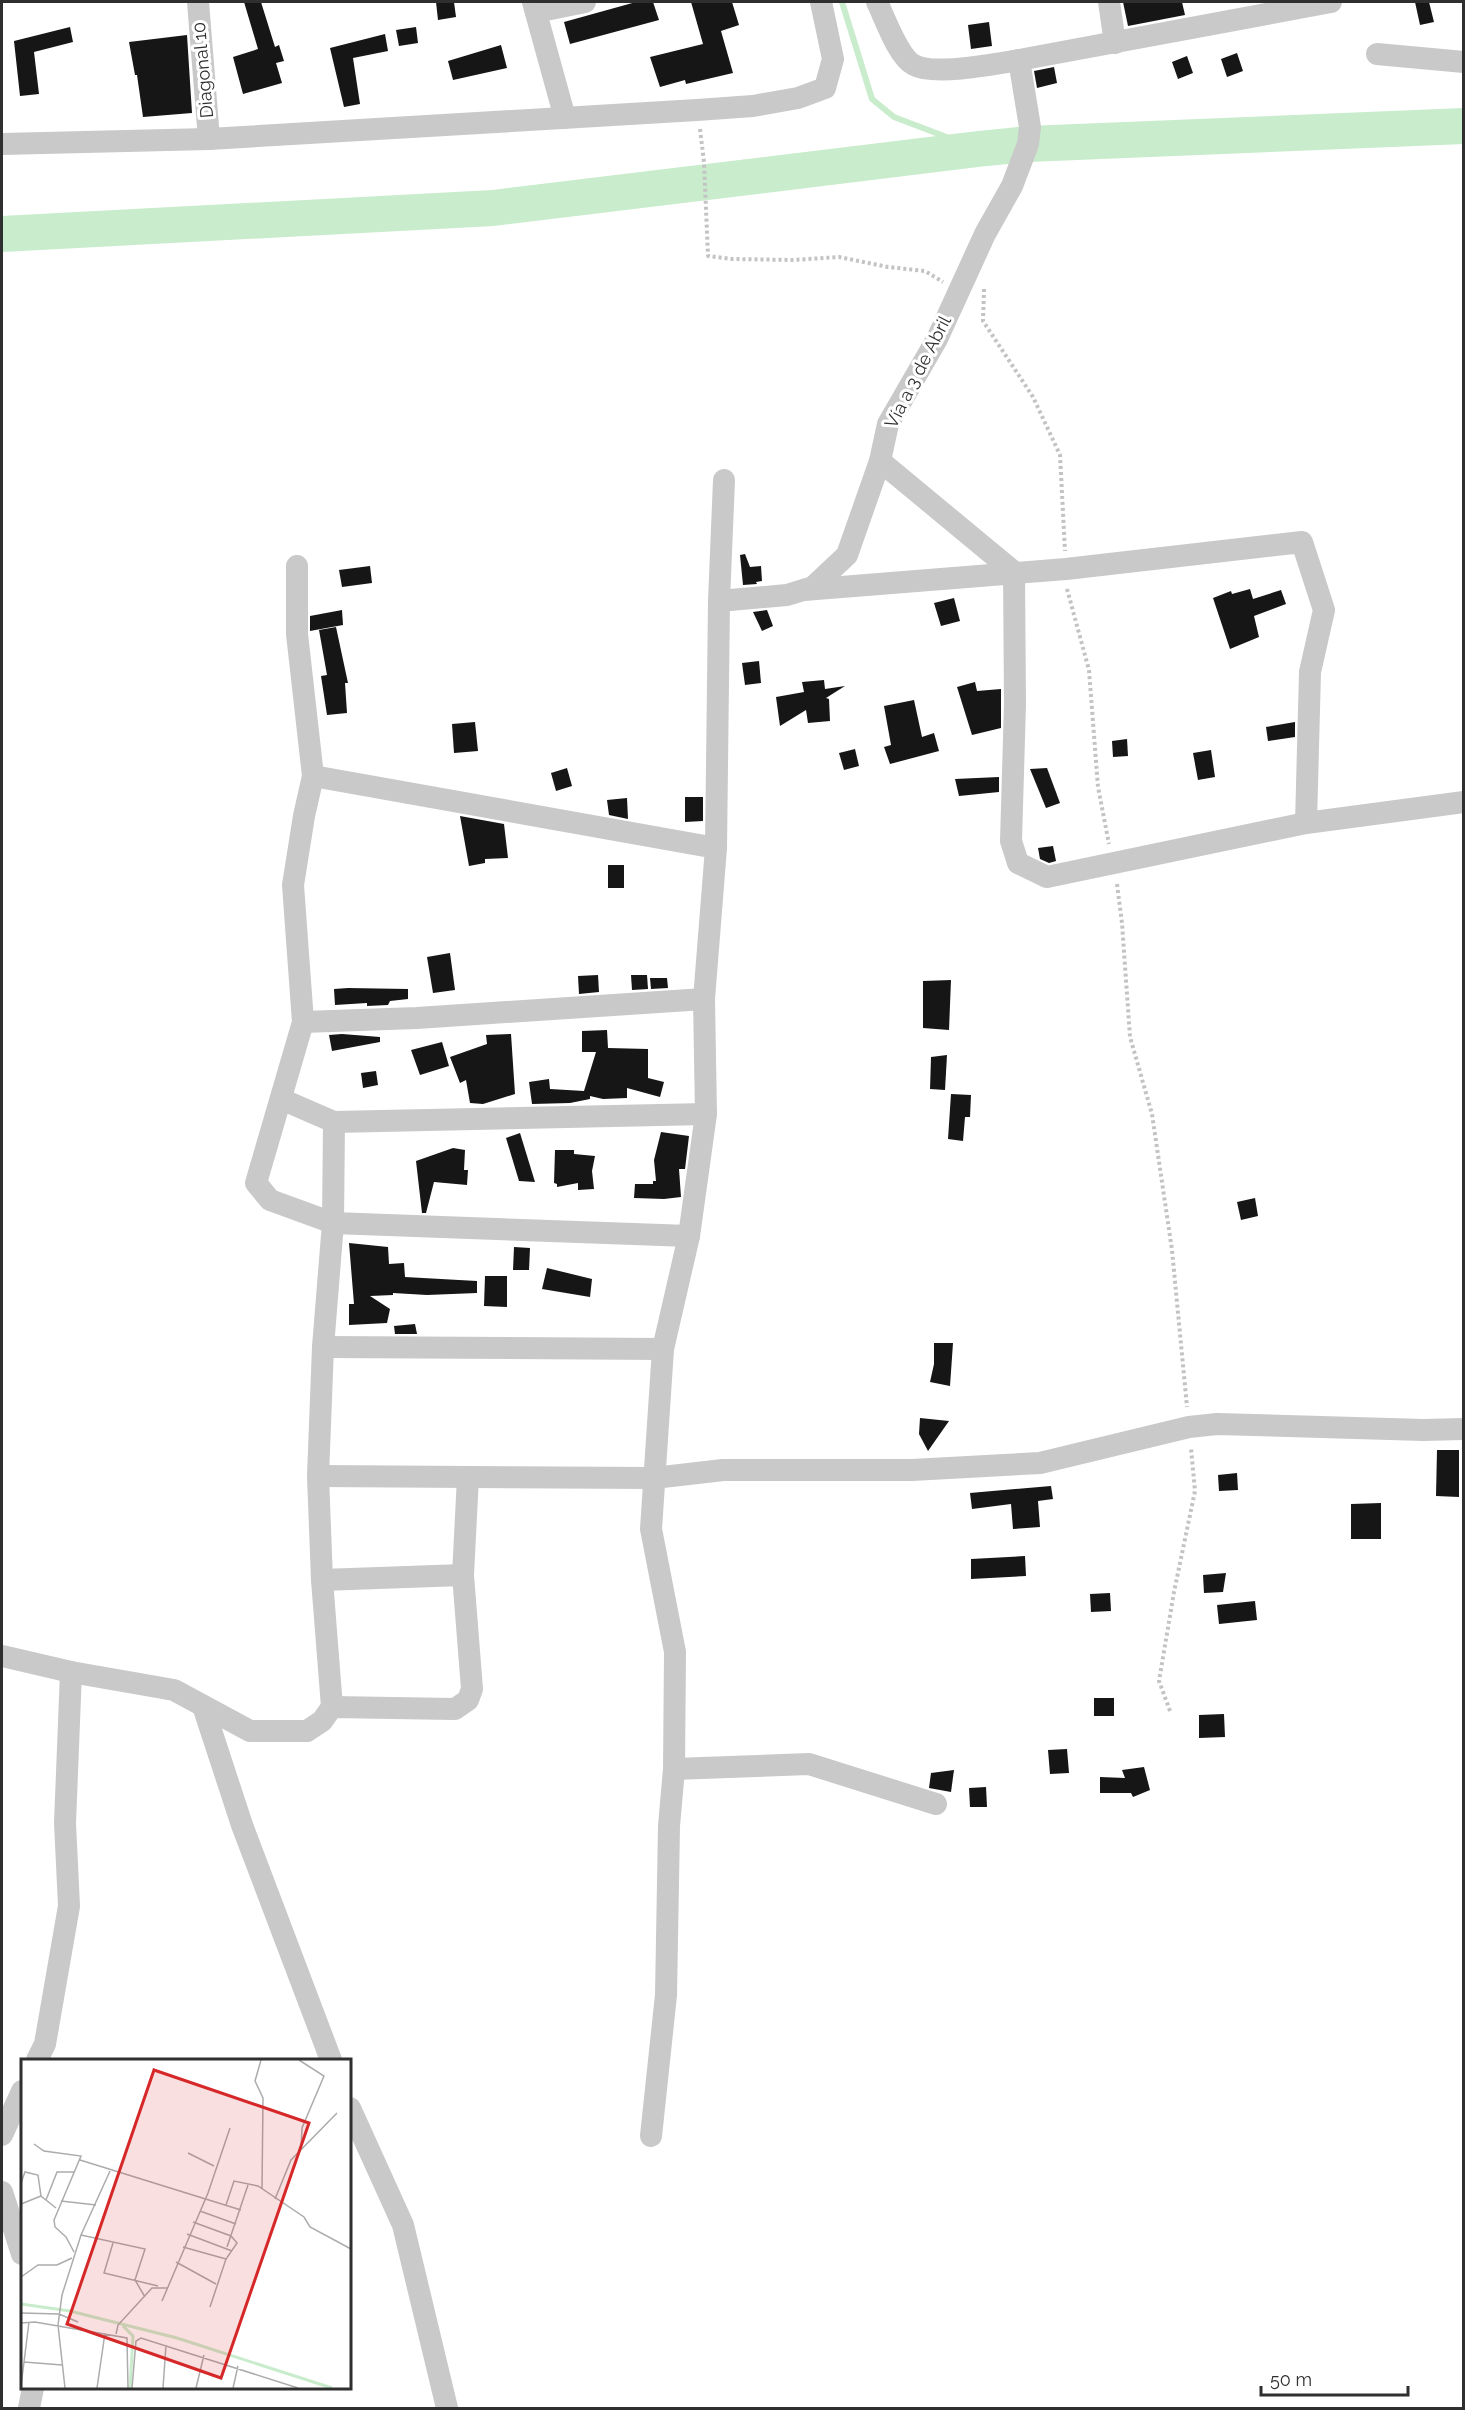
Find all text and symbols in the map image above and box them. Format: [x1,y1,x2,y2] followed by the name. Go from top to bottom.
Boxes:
[188,21,217,119] street label: Diagonal 10
[880,312,955,431] street label: Vía a 3 de Abril
[21,2059,351,2389] inset map
[1261,2359,1408,2397] scale bar
[1270,2369,1312,2390] text: 50 m

